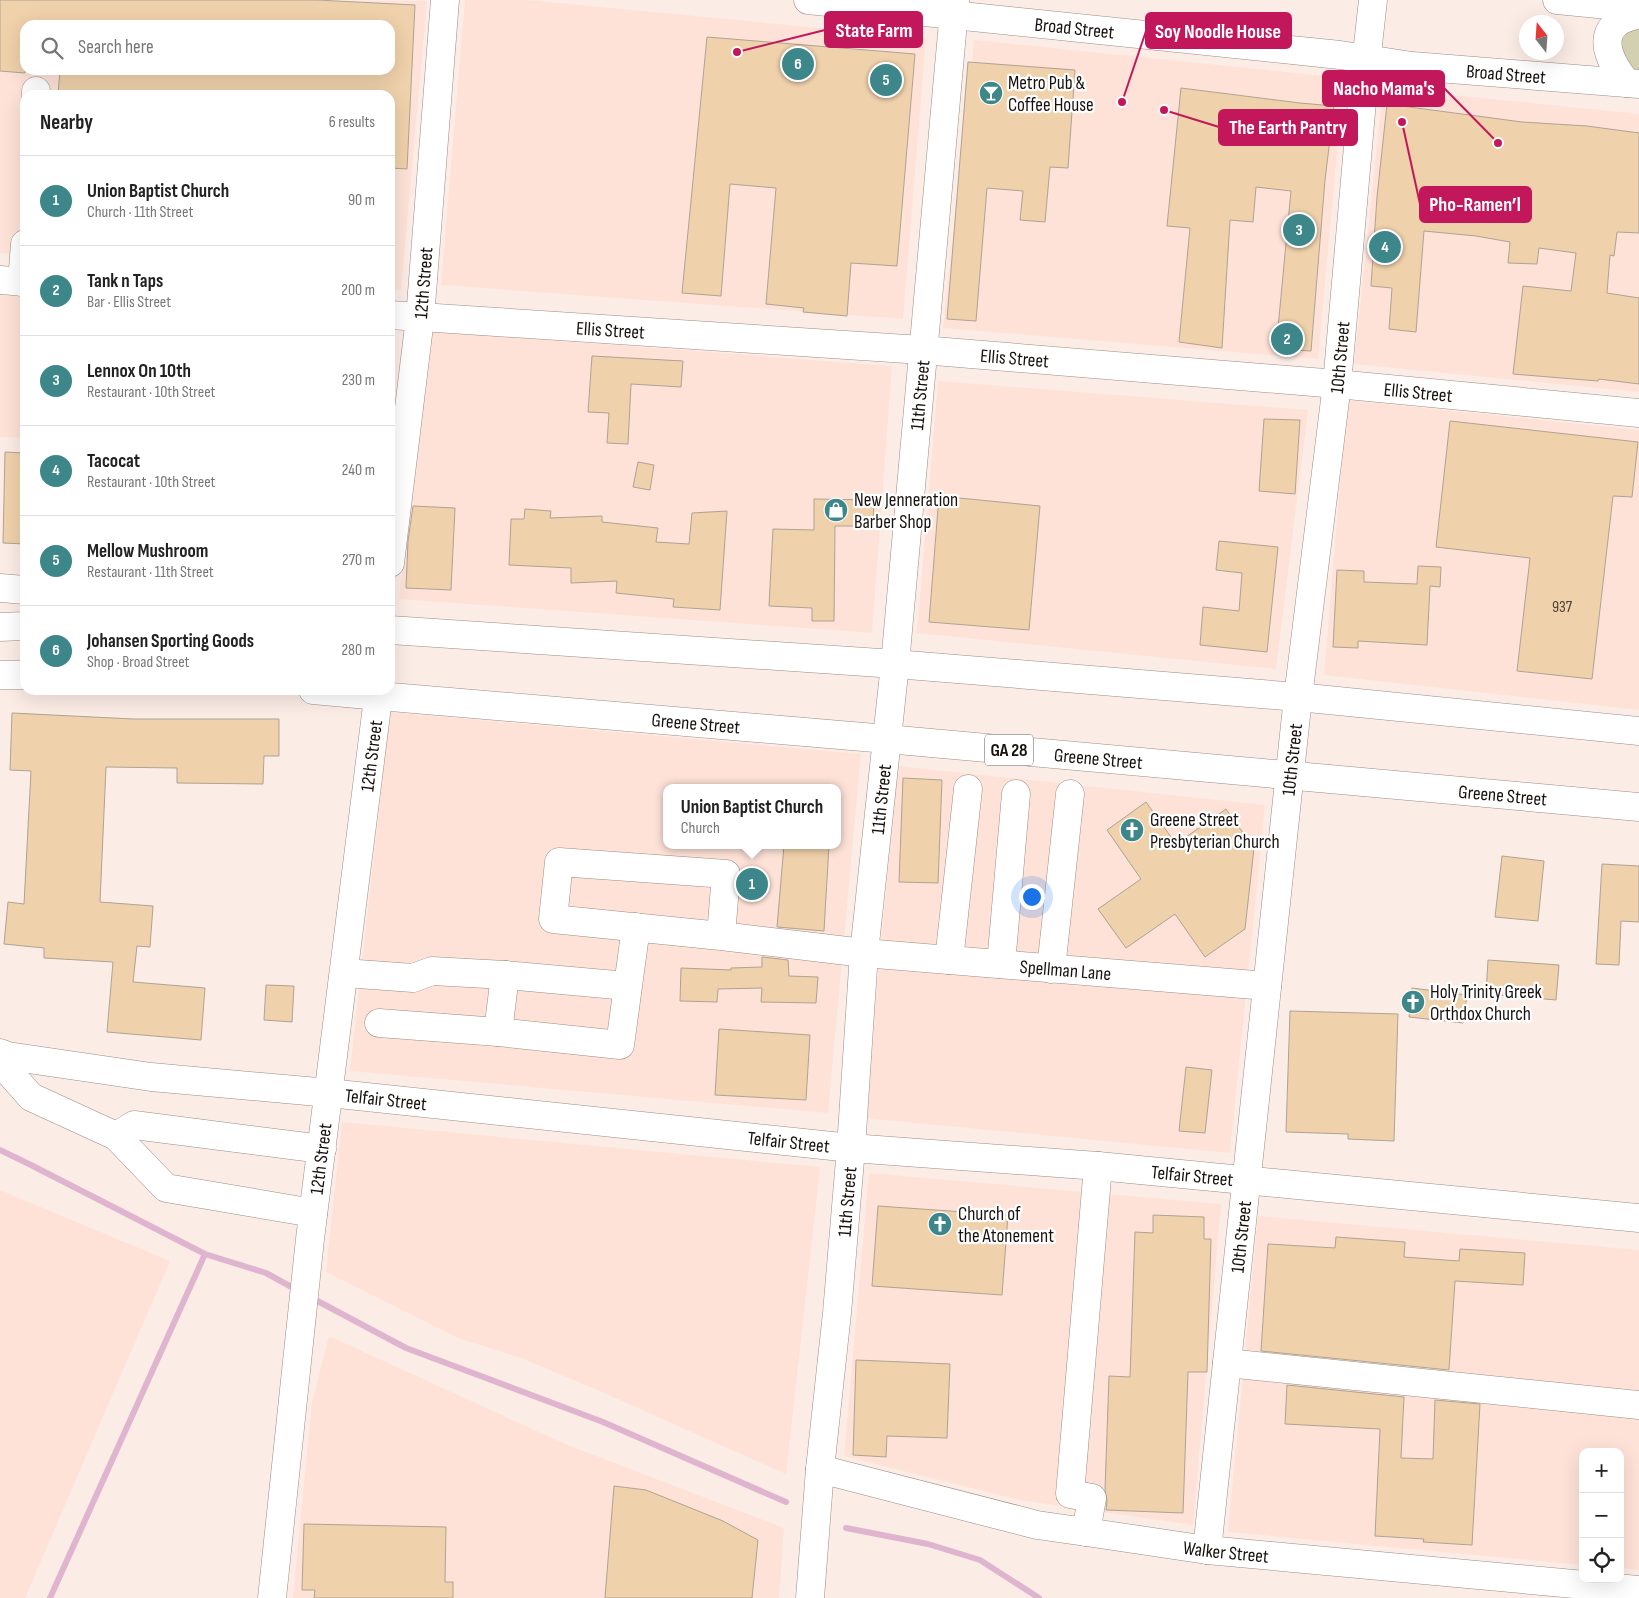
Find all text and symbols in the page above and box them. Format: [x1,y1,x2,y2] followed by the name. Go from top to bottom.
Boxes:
[825,12,922,47] callout: State Farm
[1146,13,1291,48] callout: Soy Noodle House
[1033,14,1116,45] street label: Broad Street
[1519,15,1564,60] north arrow
[835,19,913,43] text: State Farm
[20,20,395,75] search box
[1155,20,1281,44] text: Soy Noodle House
[38,34,66,62] icon: search
[78,36,154,59] text: Search here
[782,45,814,83] pin: 6
[1465,60,1547,90] street label: Broad Street
[870,61,902,99] pin: 5
[1323,71,1444,106] callout: Nacho Mama's
[1008,72,1094,117] place label: Metro Pub & Coffee House
[1333,77,1435,101] text: Nacho Mama's
[978,80,1004,106] bar icon: Metro Pub & Coffee House
[40,110,93,135] text: Nearby
[1219,110,1357,145] callout: The Earth Pantry
[329,113,375,132] text: 6 results
[1229,116,1348,140] text: The Earth Pantry
[87,180,229,203] text: Union Baptist Church
[1420,187,1531,222] callout: Pho-Ramen’l
[53,191,59,210] text: 1
[348,191,375,210] text: 90 m
[1429,193,1521,217] text: Pho-Ramen’l
[87,203,193,222] text: Church · 11th Street
[1283,211,1315,249] pin: 3
[1369,228,1401,266] pin: 4
[410,246,439,320] street label: 12th Street
[87,270,163,293] text: Tank n Taps
[52,281,60,300] text: 2
[341,281,375,300] text: 200 m
[87,293,171,312] text: Bar · Ellis Street
[575,317,646,345] street label: Ellis Street
[1271,320,1303,358] pin: 2
[1326,320,1356,395] street label: 10th Street
[979,345,1050,373] street label: Ellis Street
[906,359,935,431] street label: 11th Street
[87,360,191,383] text: Lennox On 10th
[52,371,60,390] text: 3
[342,371,375,390] text: 230 m
[1383,379,1454,408] street label: Ellis Street
[87,383,215,402] text: Restaurant · 10th Street
[87,450,140,473] text: Tacocat
[52,461,60,480] text: 4
[342,461,375,480] text: 240 m
[87,473,215,492] text: Restaurant · 10th Street
[854,489,958,534] place label: New Jenneration Barber Shop
[823,497,849,523] shop icon: New Jenneration Barber Shop
[87,540,208,563] text: Mellow Mushroom
[52,551,60,570] text: 5
[342,551,375,570] text: 270 m
[87,563,214,582] text: Restaurant · 11th Street
[1552,598,1573,617] house number: 937
[87,630,254,653] text: Johansen Sporting Goods
[52,641,60,660] text: 6
[341,641,375,660] text: 280 m
[87,653,189,672] text: Shop · Broad Street
[650,709,741,740] street label: Greene Street
[356,719,388,793] street label: 12th Street
[1278,722,1308,797] street label: 10th Street
[985,734,1033,766] road number: GA 28
[1053,744,1144,775] street label: Greene Street
[867,763,897,836] street label: 11th Street
[1457,781,1548,812] street label: Greene Street
[663,784,841,849] popup
[681,796,823,819] text: Union Baptist Church
[1150,809,1280,854] place label: Greene Street Presbyterian Church
[1119,817,1145,843] church icon: Greene Street Presbyterian Church
[681,819,720,838] text: Church
[736,865,768,903] pin: 1
[1019,884,1045,910] your location
[1019,956,1112,986] street label: Spellman Lane
[1430,981,1543,1026] place label: Holy Trinity Greek Orthdox Church
[1400,989,1426,1015] church icon: Holy Trinity Greek Orthdox Church
[344,1085,428,1116] street label: Telfair Street
[306,1122,337,1196] street label: 12th Street
[746,1127,831,1159] street label: Telfair Street
[1150,1161,1234,1192] street label: Telfair Street
[834,1166,862,1238] street label: 11th Street
[1227,1200,1257,1274] street label: 10th Street
[958,1203,1054,1248] place label: Church of the Atonement
[927,1211,953,1237] church icon: Church of the Atonement
[1579,1448,1624,1583] map controls
[1579,1448,1624,1493] button: +
[1579,1493,1624,1538] button: −
[1181,1537,1270,1569] street label: Walker Street
[1579,1538,1624,1583] button: locate

